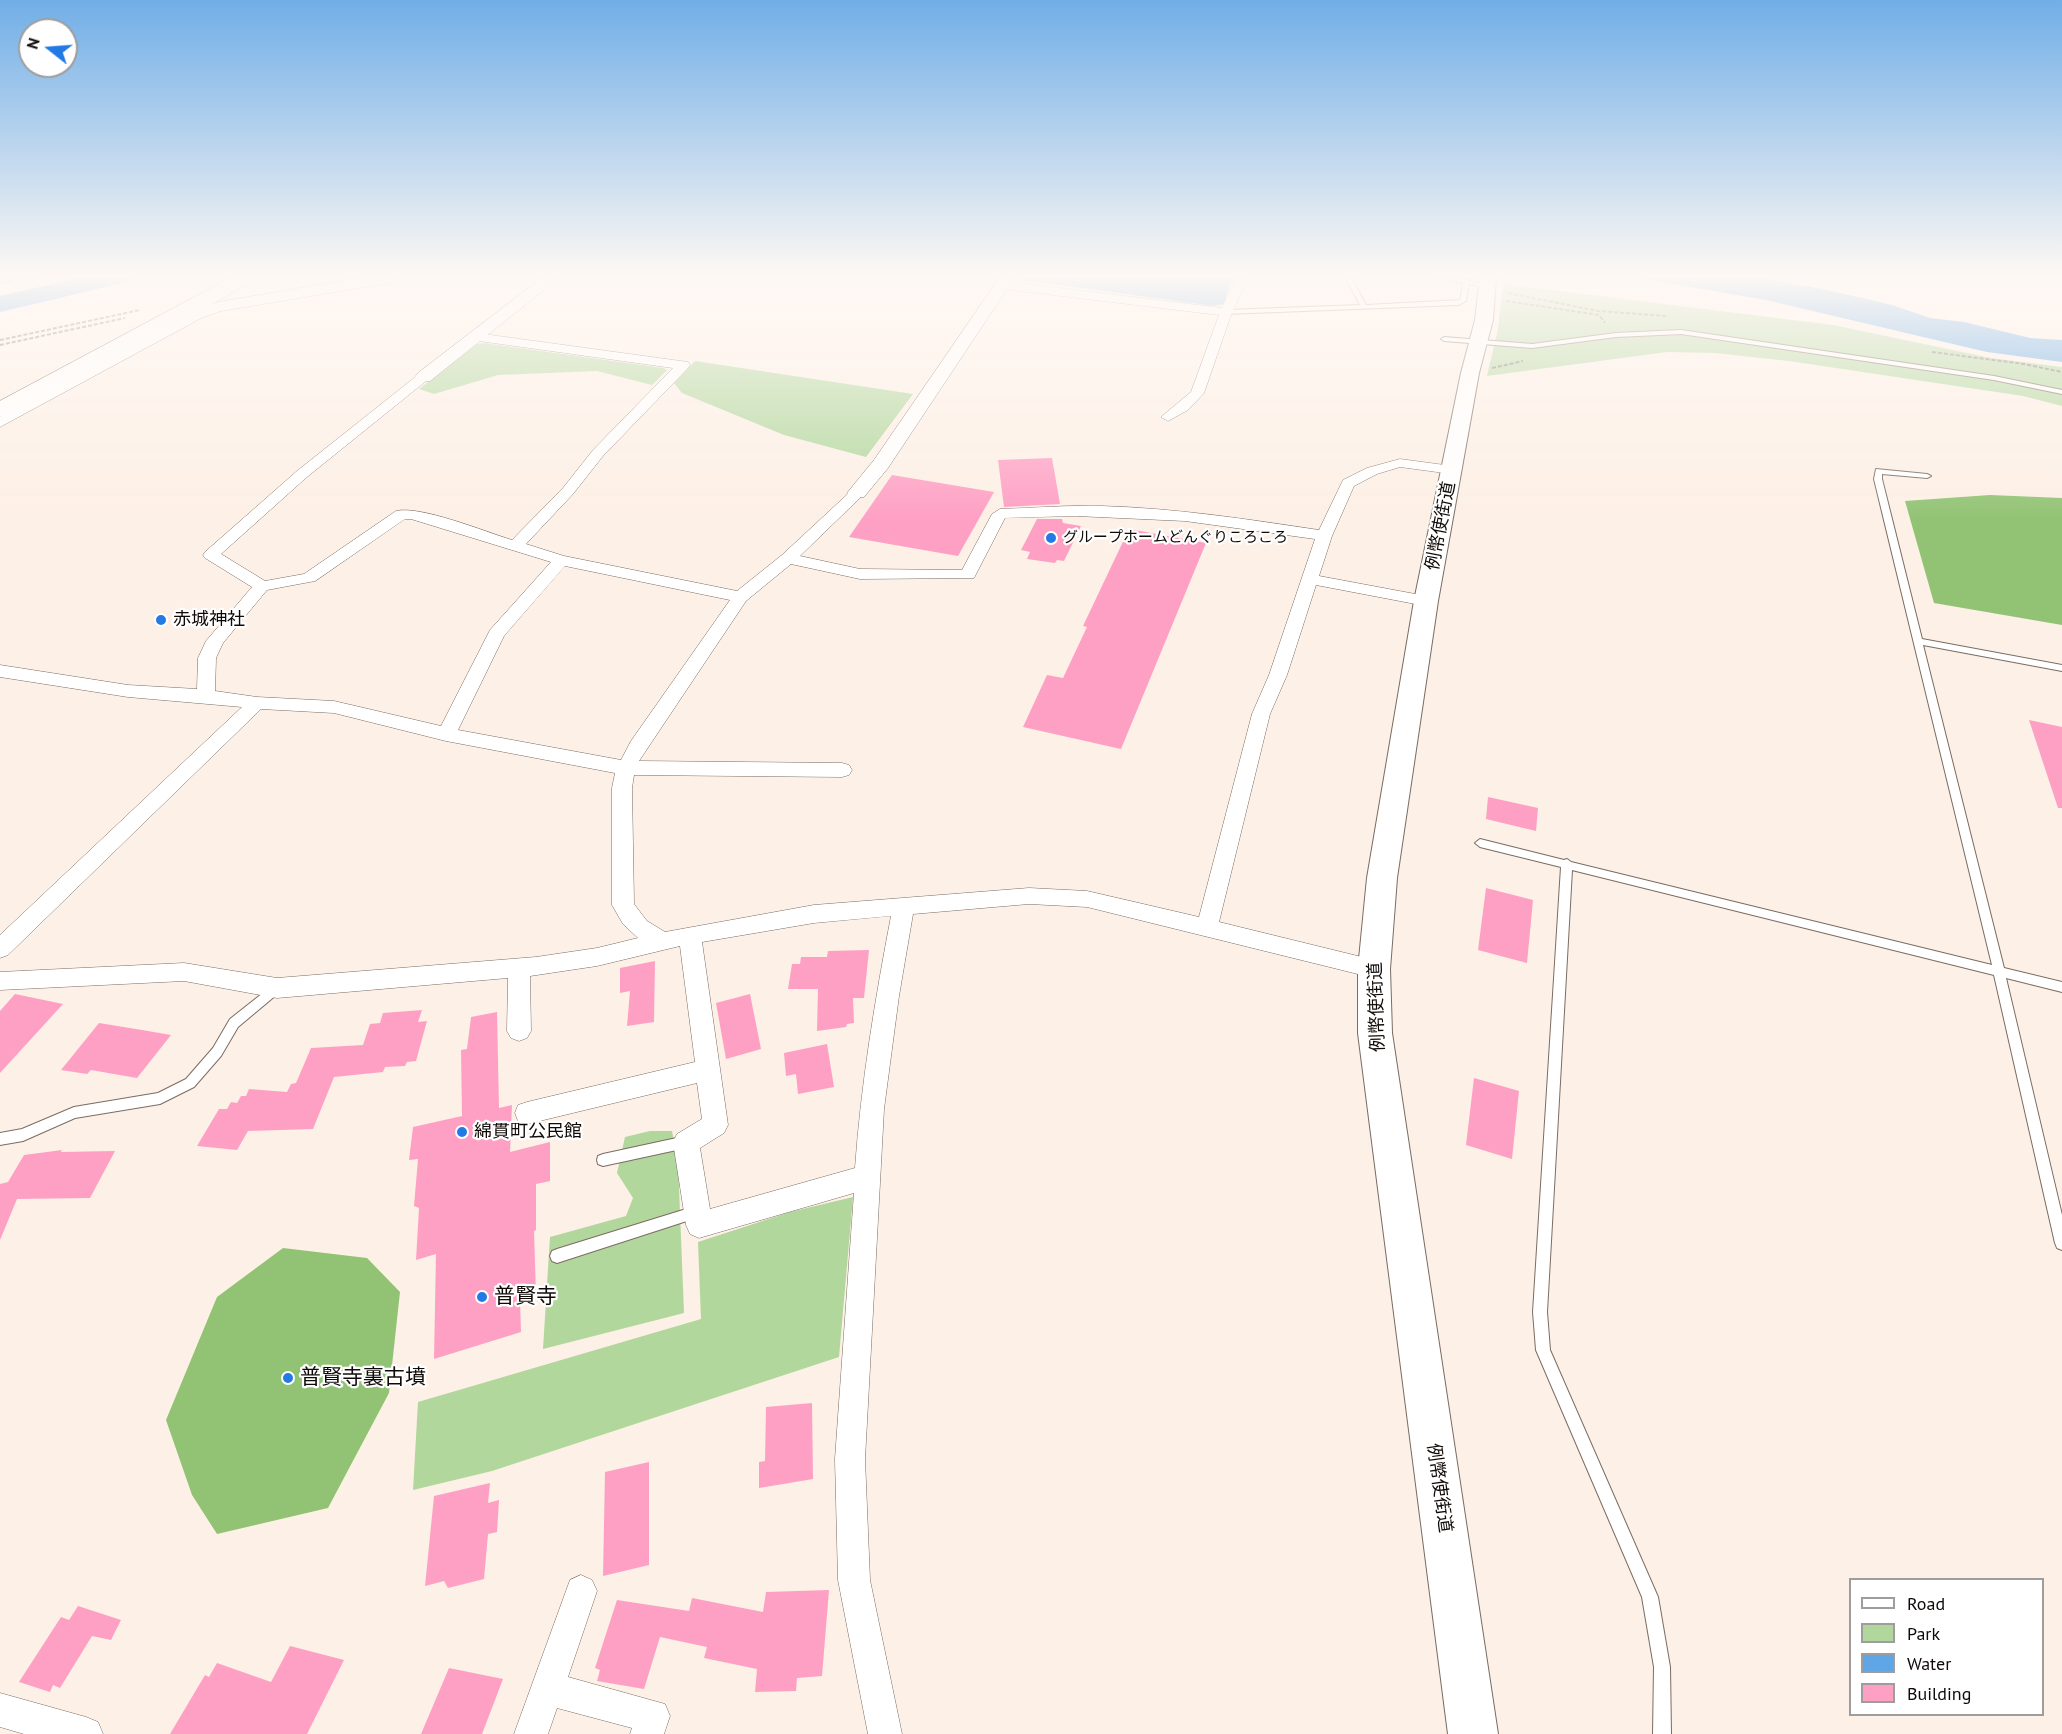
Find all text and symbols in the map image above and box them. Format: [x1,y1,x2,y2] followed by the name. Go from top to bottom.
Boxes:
[18,18,78,78] north arrow
[22,35,44,51] text: N
[1422,480,1460,572] street label: 例幣使街道
[1063,529,1288,547] place label: グループホームどんぐりころころ
[1044,531,1058,545] marker: グループホームどんぐりころころ
[173,609,245,631] place label: 赤城神社
[154,613,168,627] marker: 赤城神社
[1365,962,1389,1052] street label: 例幣使街道
[474,1121,582,1143] place label: 綿貫町公民館
[455,1125,469,1139] marker: 綿貫町公民館
[494,1284,557,1310] place label: 普賢寺
[475,1290,489,1304] marker: 普賢寺
[300,1365,426,1391] place label: 普賢寺裏古墳
[281,1371,295,1385] marker: 普賢寺裏古墳
[1422,1442,1456,1534] street label: 例幣使街道
[1849,1578,2044,1716] legend
[1907,1592,1945,1615] text: Road
[1907,1622,1940,1645] text: Park
[1907,1652,1951,1675] text: Water
[1907,1682,1971,1705] text: Building

